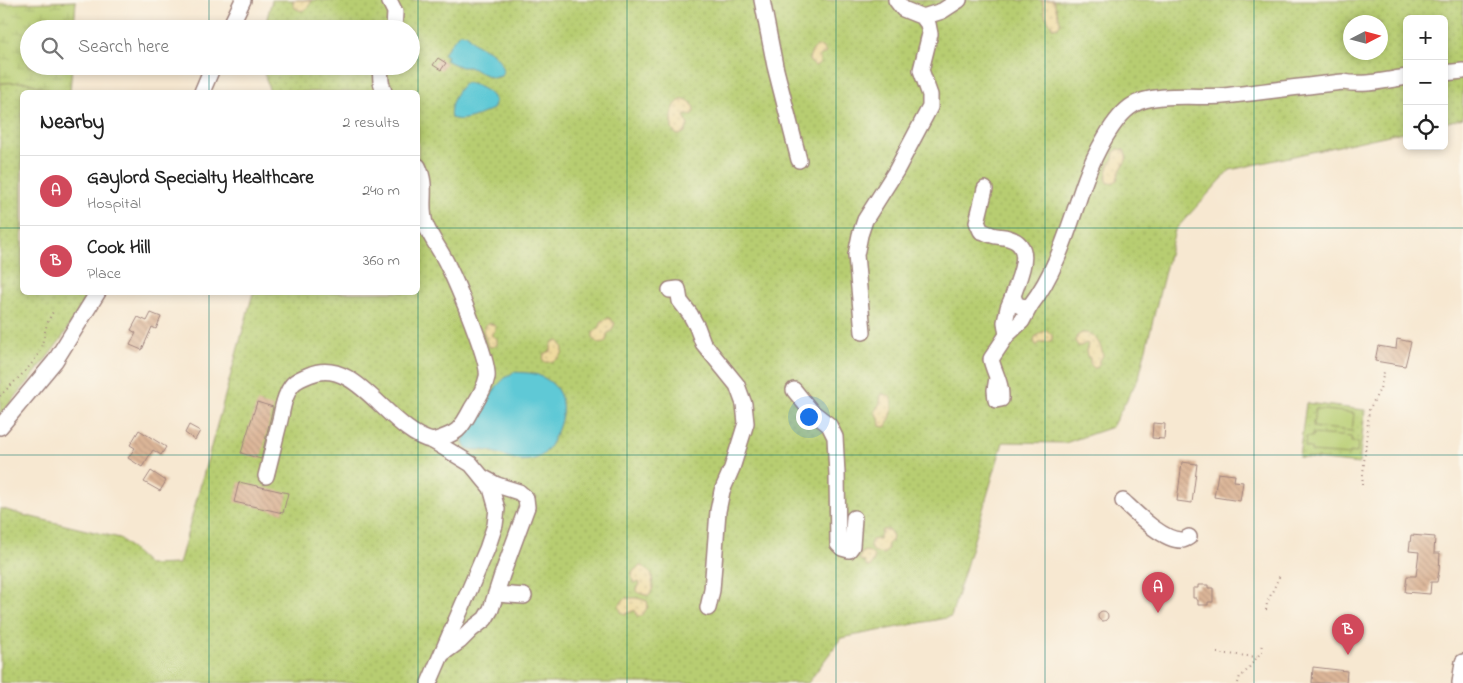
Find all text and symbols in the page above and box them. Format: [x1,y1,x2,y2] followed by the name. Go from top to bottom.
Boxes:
[1343,15,1388,60] north arrow
[1403,15,1448,150] map controls
[1403,15,1448,60] button: +
[20,20,420,75] search box
[38,34,66,62] icon: search
[78,34,169,61] text: Search here
[1403,60,1448,105] button: −
[1403,105,1448,150] button: locate
[40,108,104,138] text: Nearby
[342,111,400,135] text: 2 results
[87,165,314,192] text: Gaylord Specialty Healthcare
[51,179,61,203] text: A
[362,179,400,203] text: 240 m
[87,192,141,216] text: Hospital
[87,235,151,262] text: Cook Hill
[51,249,61,273] text: B
[363,249,400,273] text: 360 m
[87,262,121,286] text: Place
[796,404,822,430] your location
[1142,572,1174,613] pin: A
[1332,614,1364,655] pin: B

